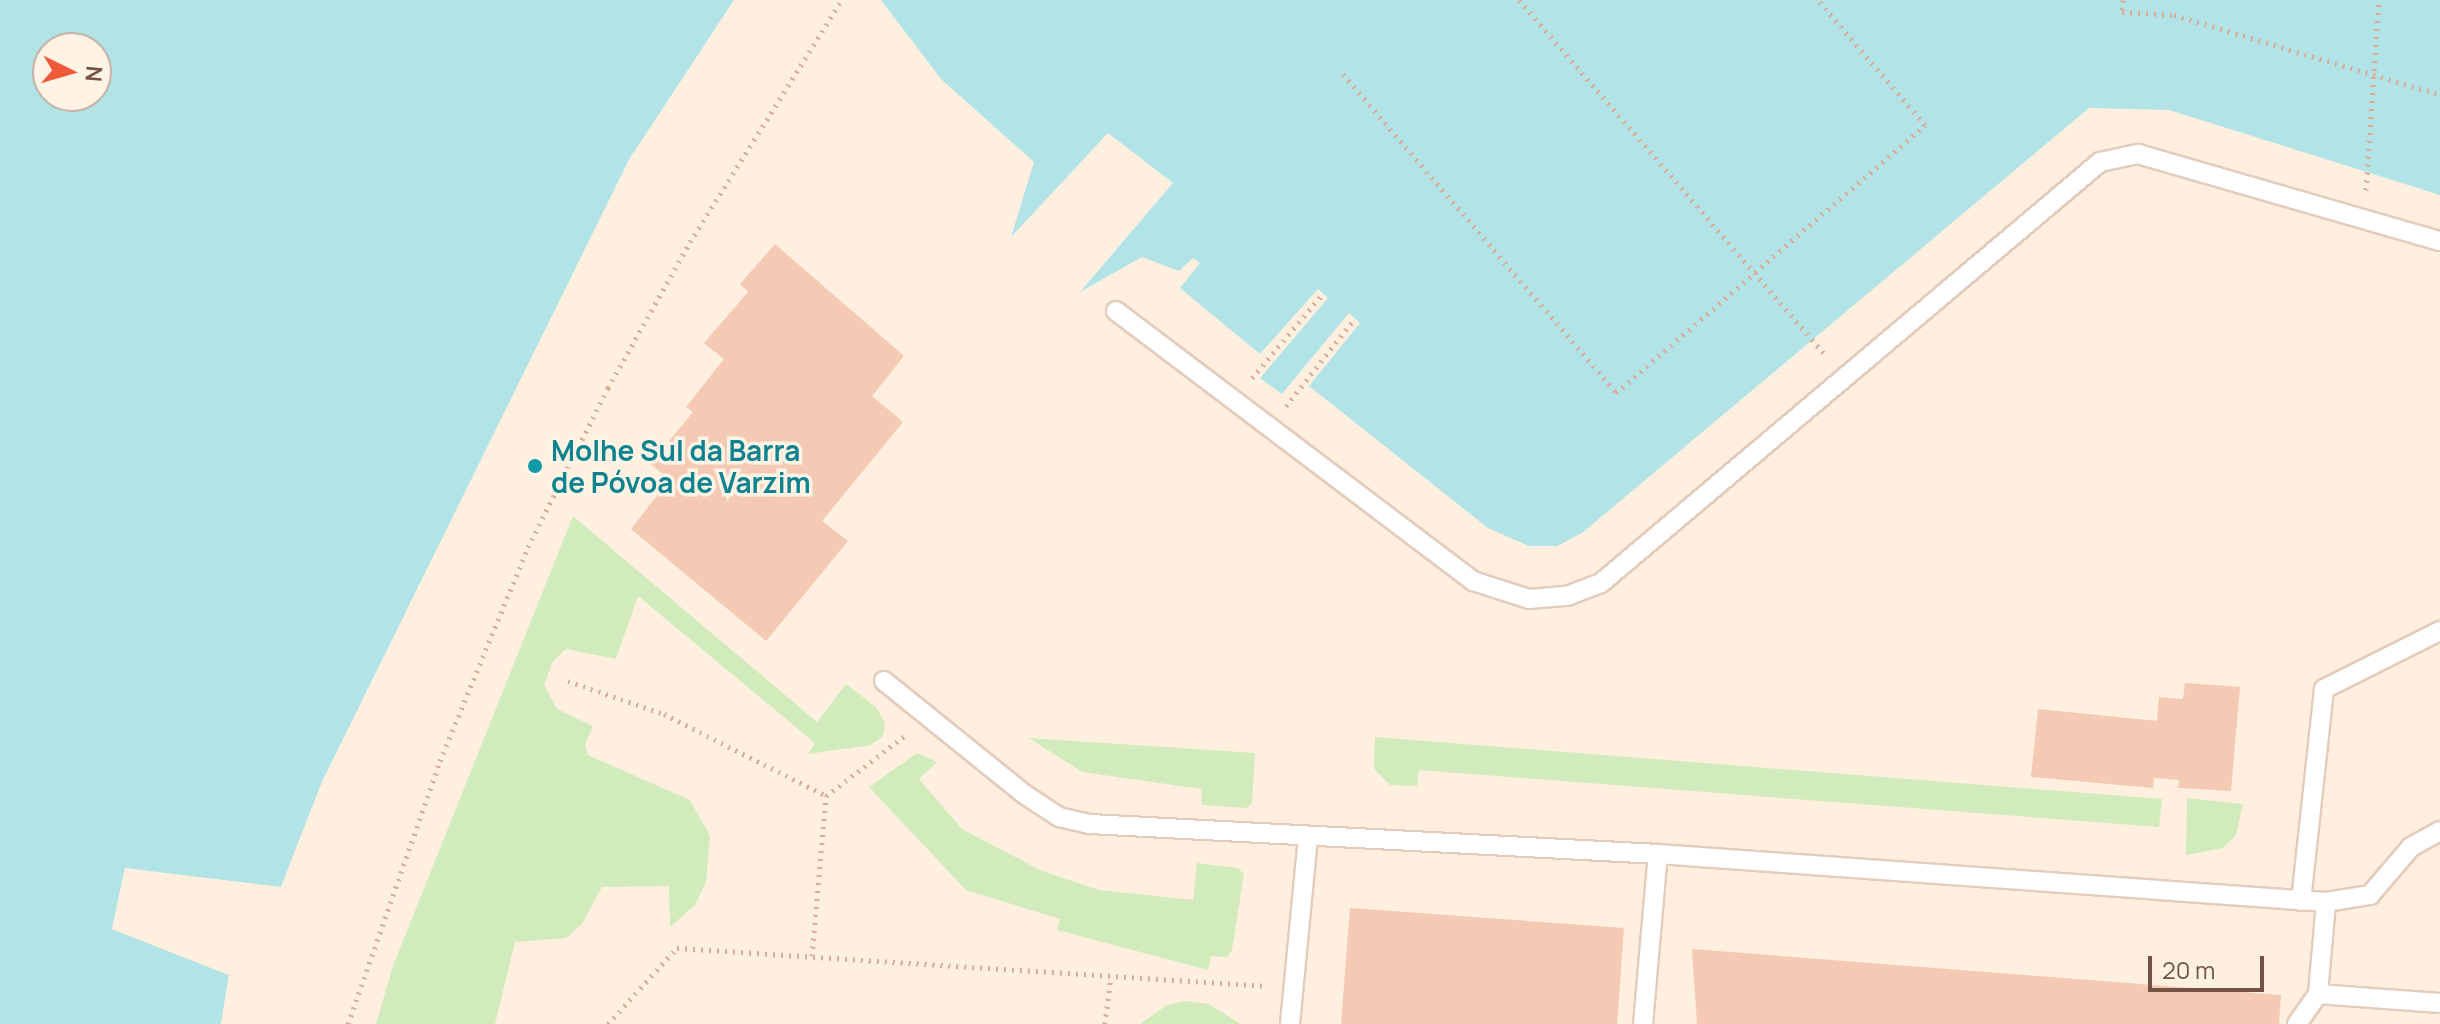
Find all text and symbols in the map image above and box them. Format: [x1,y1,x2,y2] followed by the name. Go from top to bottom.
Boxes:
[32,32,112,112] north arrow
[78,65,110,83] text: N
[551,433,811,499] place label: Molhe Sul da Barra de Póvoa de Varzim
[526,457,544,475] marker: Molhe Sul da Barra de Póvoa de Varzim
[2152,940,2268,990] scale bar
[2162,953,2215,986] text: 20 m

